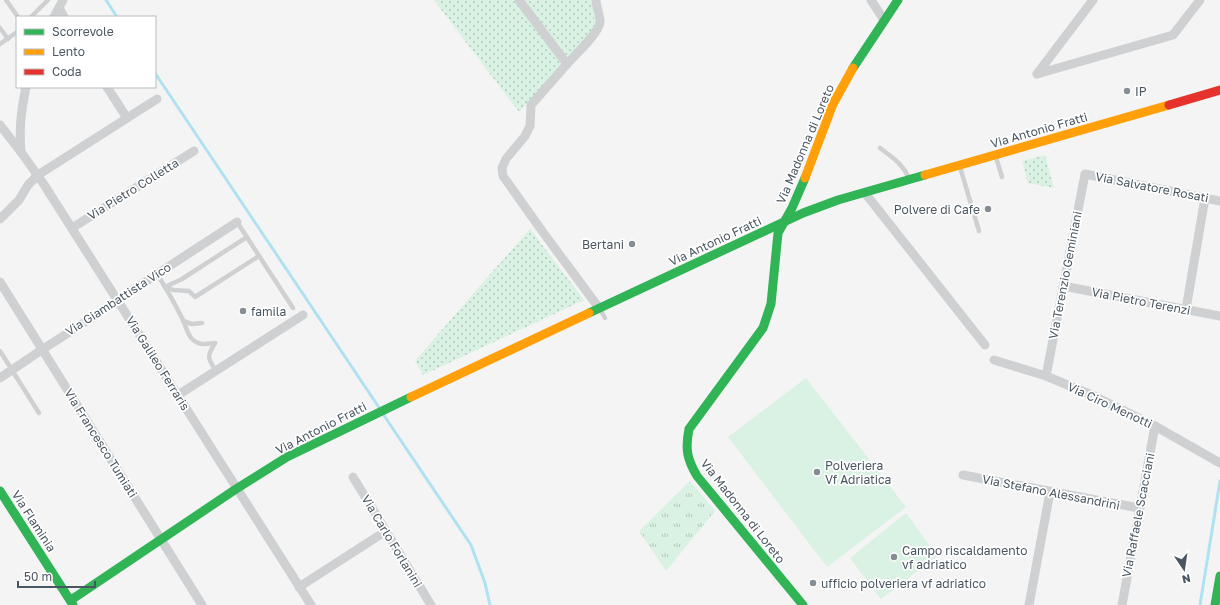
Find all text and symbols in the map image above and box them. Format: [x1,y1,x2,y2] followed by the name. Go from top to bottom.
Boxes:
[16,16,156,88] legend
[52,24,114,39] text: Scorrevole
[52,44,85,59] text: Lento
[52,64,82,79] text: Coda
[773,82,837,206] street label: Via Madonna di Loreto
[1135,84,1147,99] place label: IP
[1122,86,1132,96] marker: IP
[989,109,1089,151] street label: Via Antonio Fratti
[85,155,181,223] street label: Via Pietro Colletta
[1094,169,1210,205] street label: Via Salvatore Rosati
[894,202,980,217] place label: Polvere di Cafe
[983,204,993,214] marker: Polvere di Cafe
[1045,210,1085,340] street label: Via Terenzio Geminiani
[666,213,764,269] street label: Via Antonio Fratti
[582,237,624,252] place label: Bertani
[627,239,637,249] marker: Bertani
[62,259,174,339] street label: Via Giambattista Vico
[1090,284,1192,318] street label: Via Pietro Terenzi
[251,304,286,319] place label: famila
[238,306,248,316] marker: famila
[123,313,193,413] street label: Via Galileo Ferraris
[1065,379,1155,431] street label: Via Ciro Menotti
[61,386,141,500] street label: Via Francesco Tumiati
[273,399,369,457] street label: Via Antonio Fratti
[1119,451,1157,579] street label: Via Raffaele Scacciani
[698,456,788,566] street label: Via Madonna di Loreto
[825,458,891,487] place label: Polveriera Vf Adriatica
[812,467,822,477] marker: Polveriera Vf Adriatica
[981,471,1121,513] street label: Via Stefano Alessandrini
[9,488,59,554] street label: Via Flaminia
[358,492,426,590] street label: Via Carlo Forlanini
[902,543,1027,572] place label: Campo riscaldamento vf adriatico
[1164,549,1204,589] north arrow
[889,552,899,562] marker: Campo riscaldamento vf adriatico
[18,563,95,589] scale bar
[24,569,52,584] text: 50 m
[1181,572,1192,587] text: N
[821,576,986,591] place label: ufficio polveriera vf adriatico
[808,578,818,588] marker: ufficio polveriera vf adriatico

